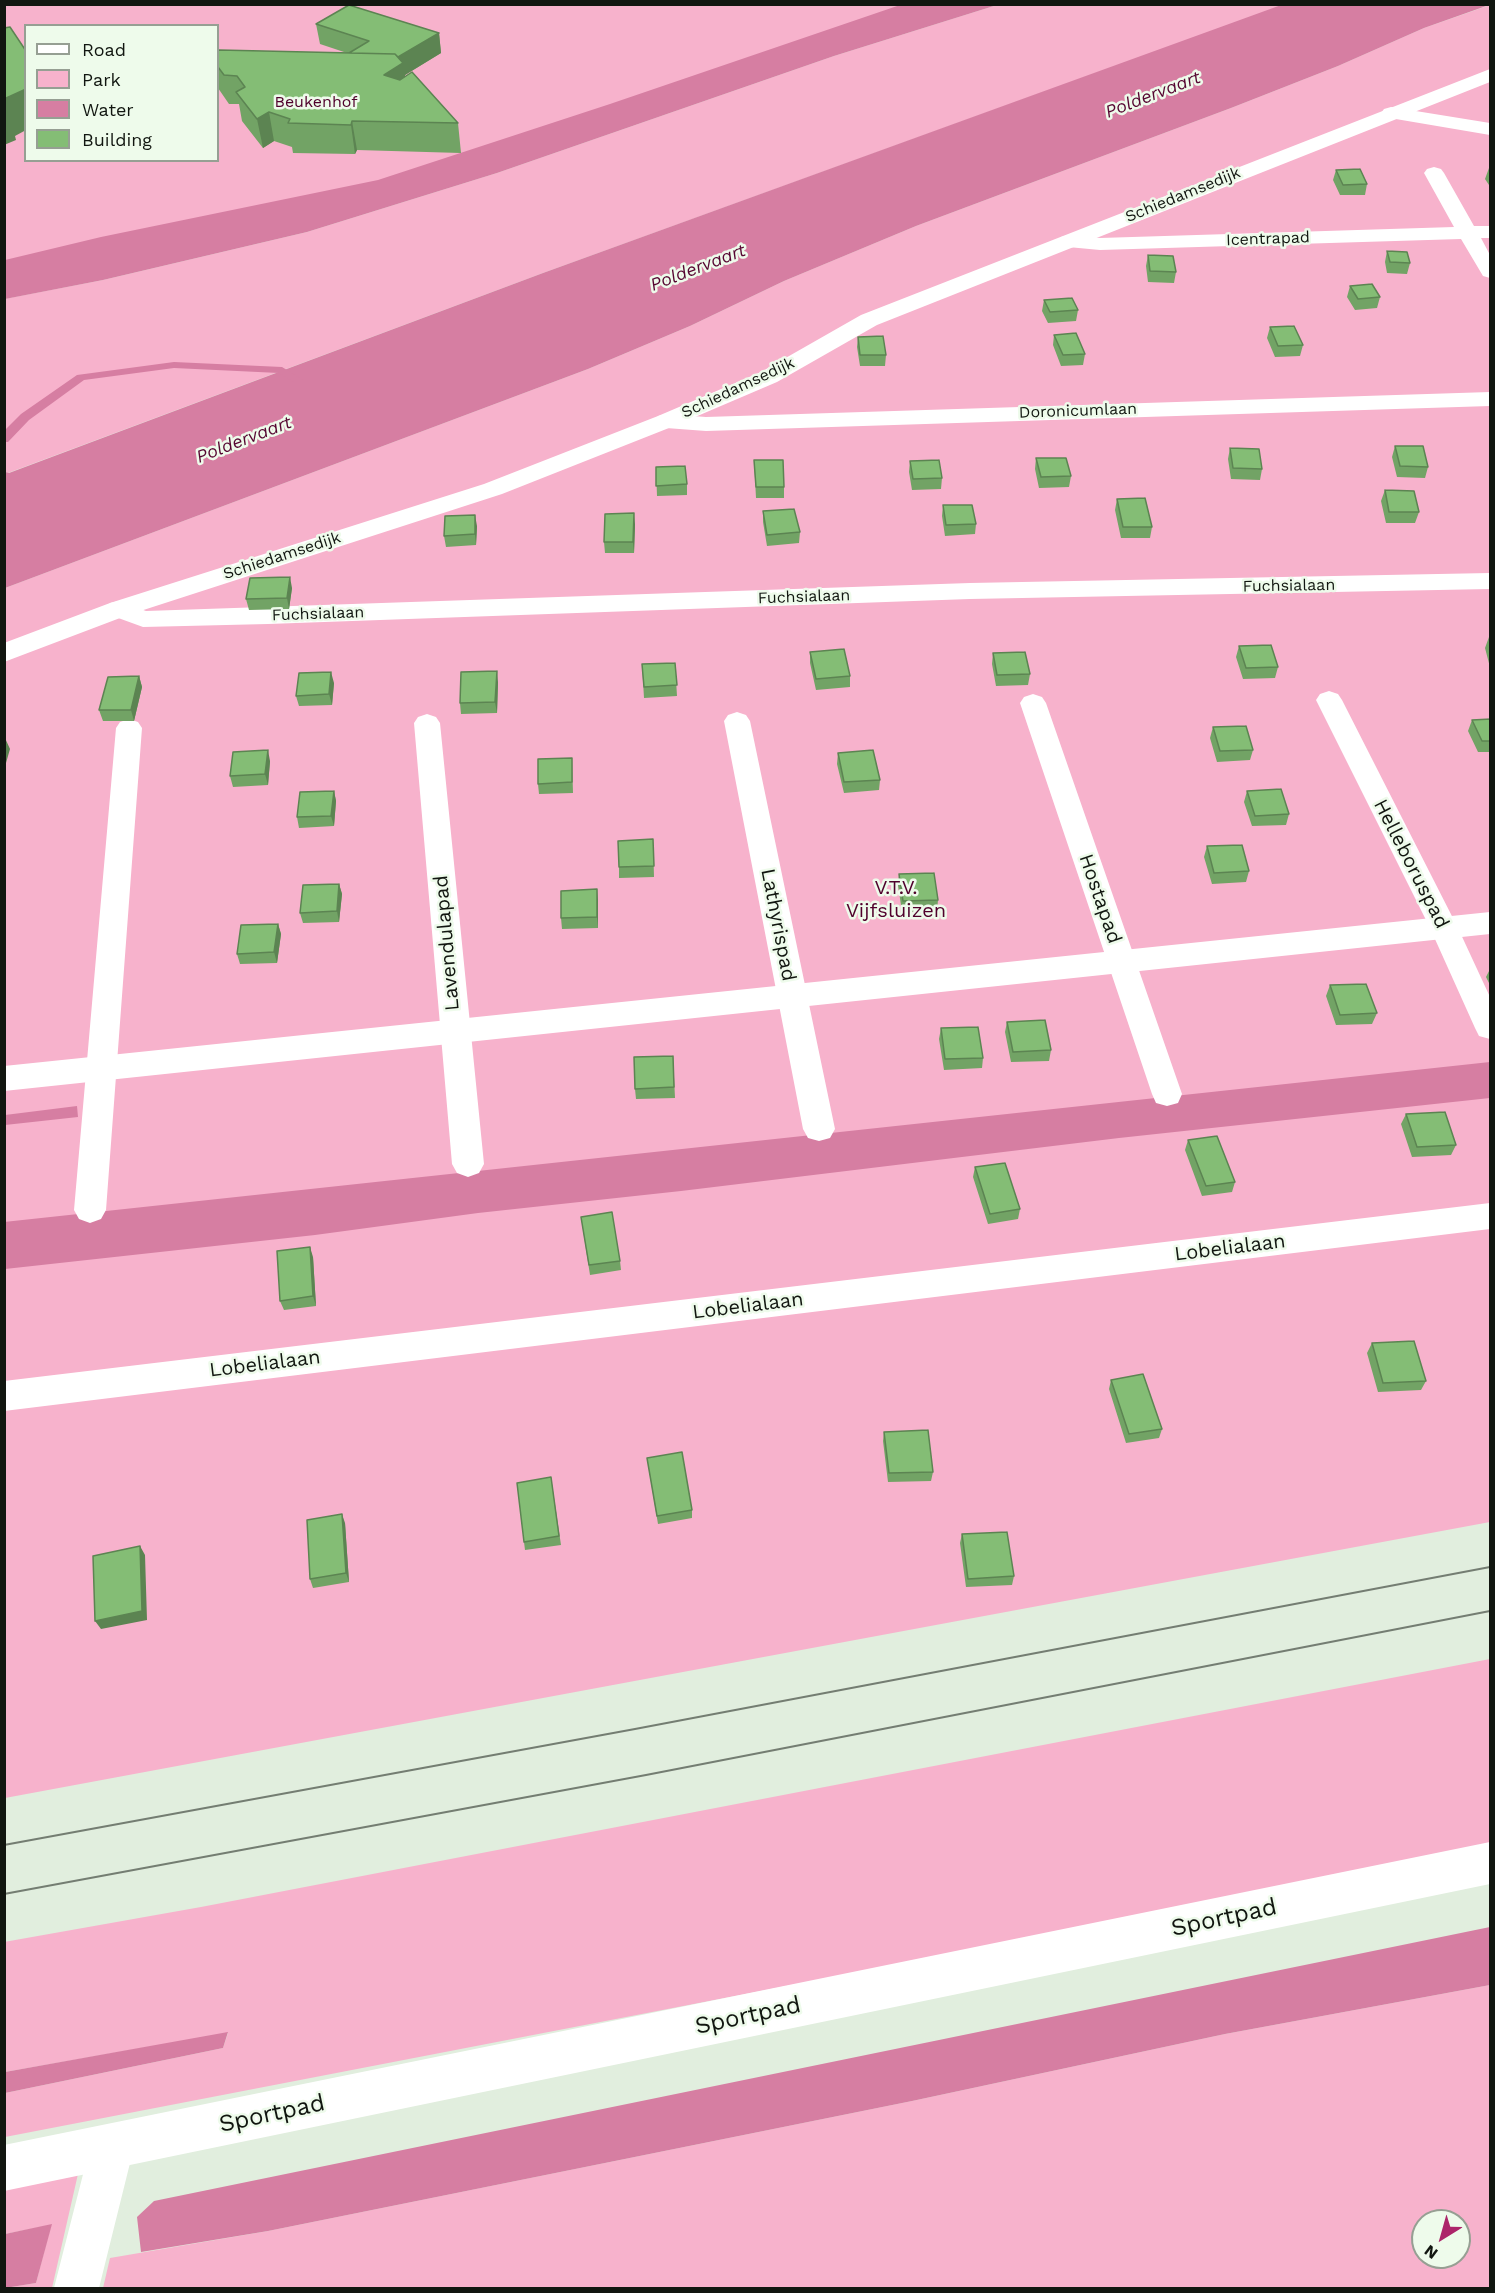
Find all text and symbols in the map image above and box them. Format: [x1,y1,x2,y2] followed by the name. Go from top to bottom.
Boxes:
[24,24,219,162] legend
[82,39,126,60] text: Road
[1102,67,1204,123] water label: Poldervaart
[82,69,121,90] text: Park
[274,92,358,112] park label: Beukenhof
[82,99,134,120] text: Water
[82,129,152,150] text: Building
[1123,163,1243,227] street label: Schiedamsedijk
[1226,228,1310,250] street label: Icentrapad
[647,240,749,296] water label: Poldervaart
[679,353,797,423] street label: Schiedamsedijk
[1019,399,1137,423] street label: Doronicumlaan
[193,412,295,468] water label: Poldervaart
[221,528,343,584] street label: Schiedamsedijk
[1243,576,1335,596] street label: Fuchsialaan
[757,586,851,608] street label: Fuchsialaan
[271,603,365,625] street label: Fuchsialaan
[1368,795,1454,933] street label: Helleboruspad
[1073,851,1127,947] street label: Hostapad
[755,867,801,983] street label: Lathyrispad
[429,874,465,1012] street label: Lavendulapad
[846,876,946,923] park label: V.T.V. Vijfsluizen
[1173,1229,1287,1267] street label: Lobelialaan
[691,1287,805,1325] street label: Lobelialaan
[208,1345,322,1383] street label: Lobelialaan
[1168,1893,1280,1943] street label: Sportpad
[692,1991,804,2041] street label: Sportpad
[216,2089,328,2139] street label: Sportpad
[1411,2209,1471,2269] north arrow
[1421,2241,1442,2263] text: N

